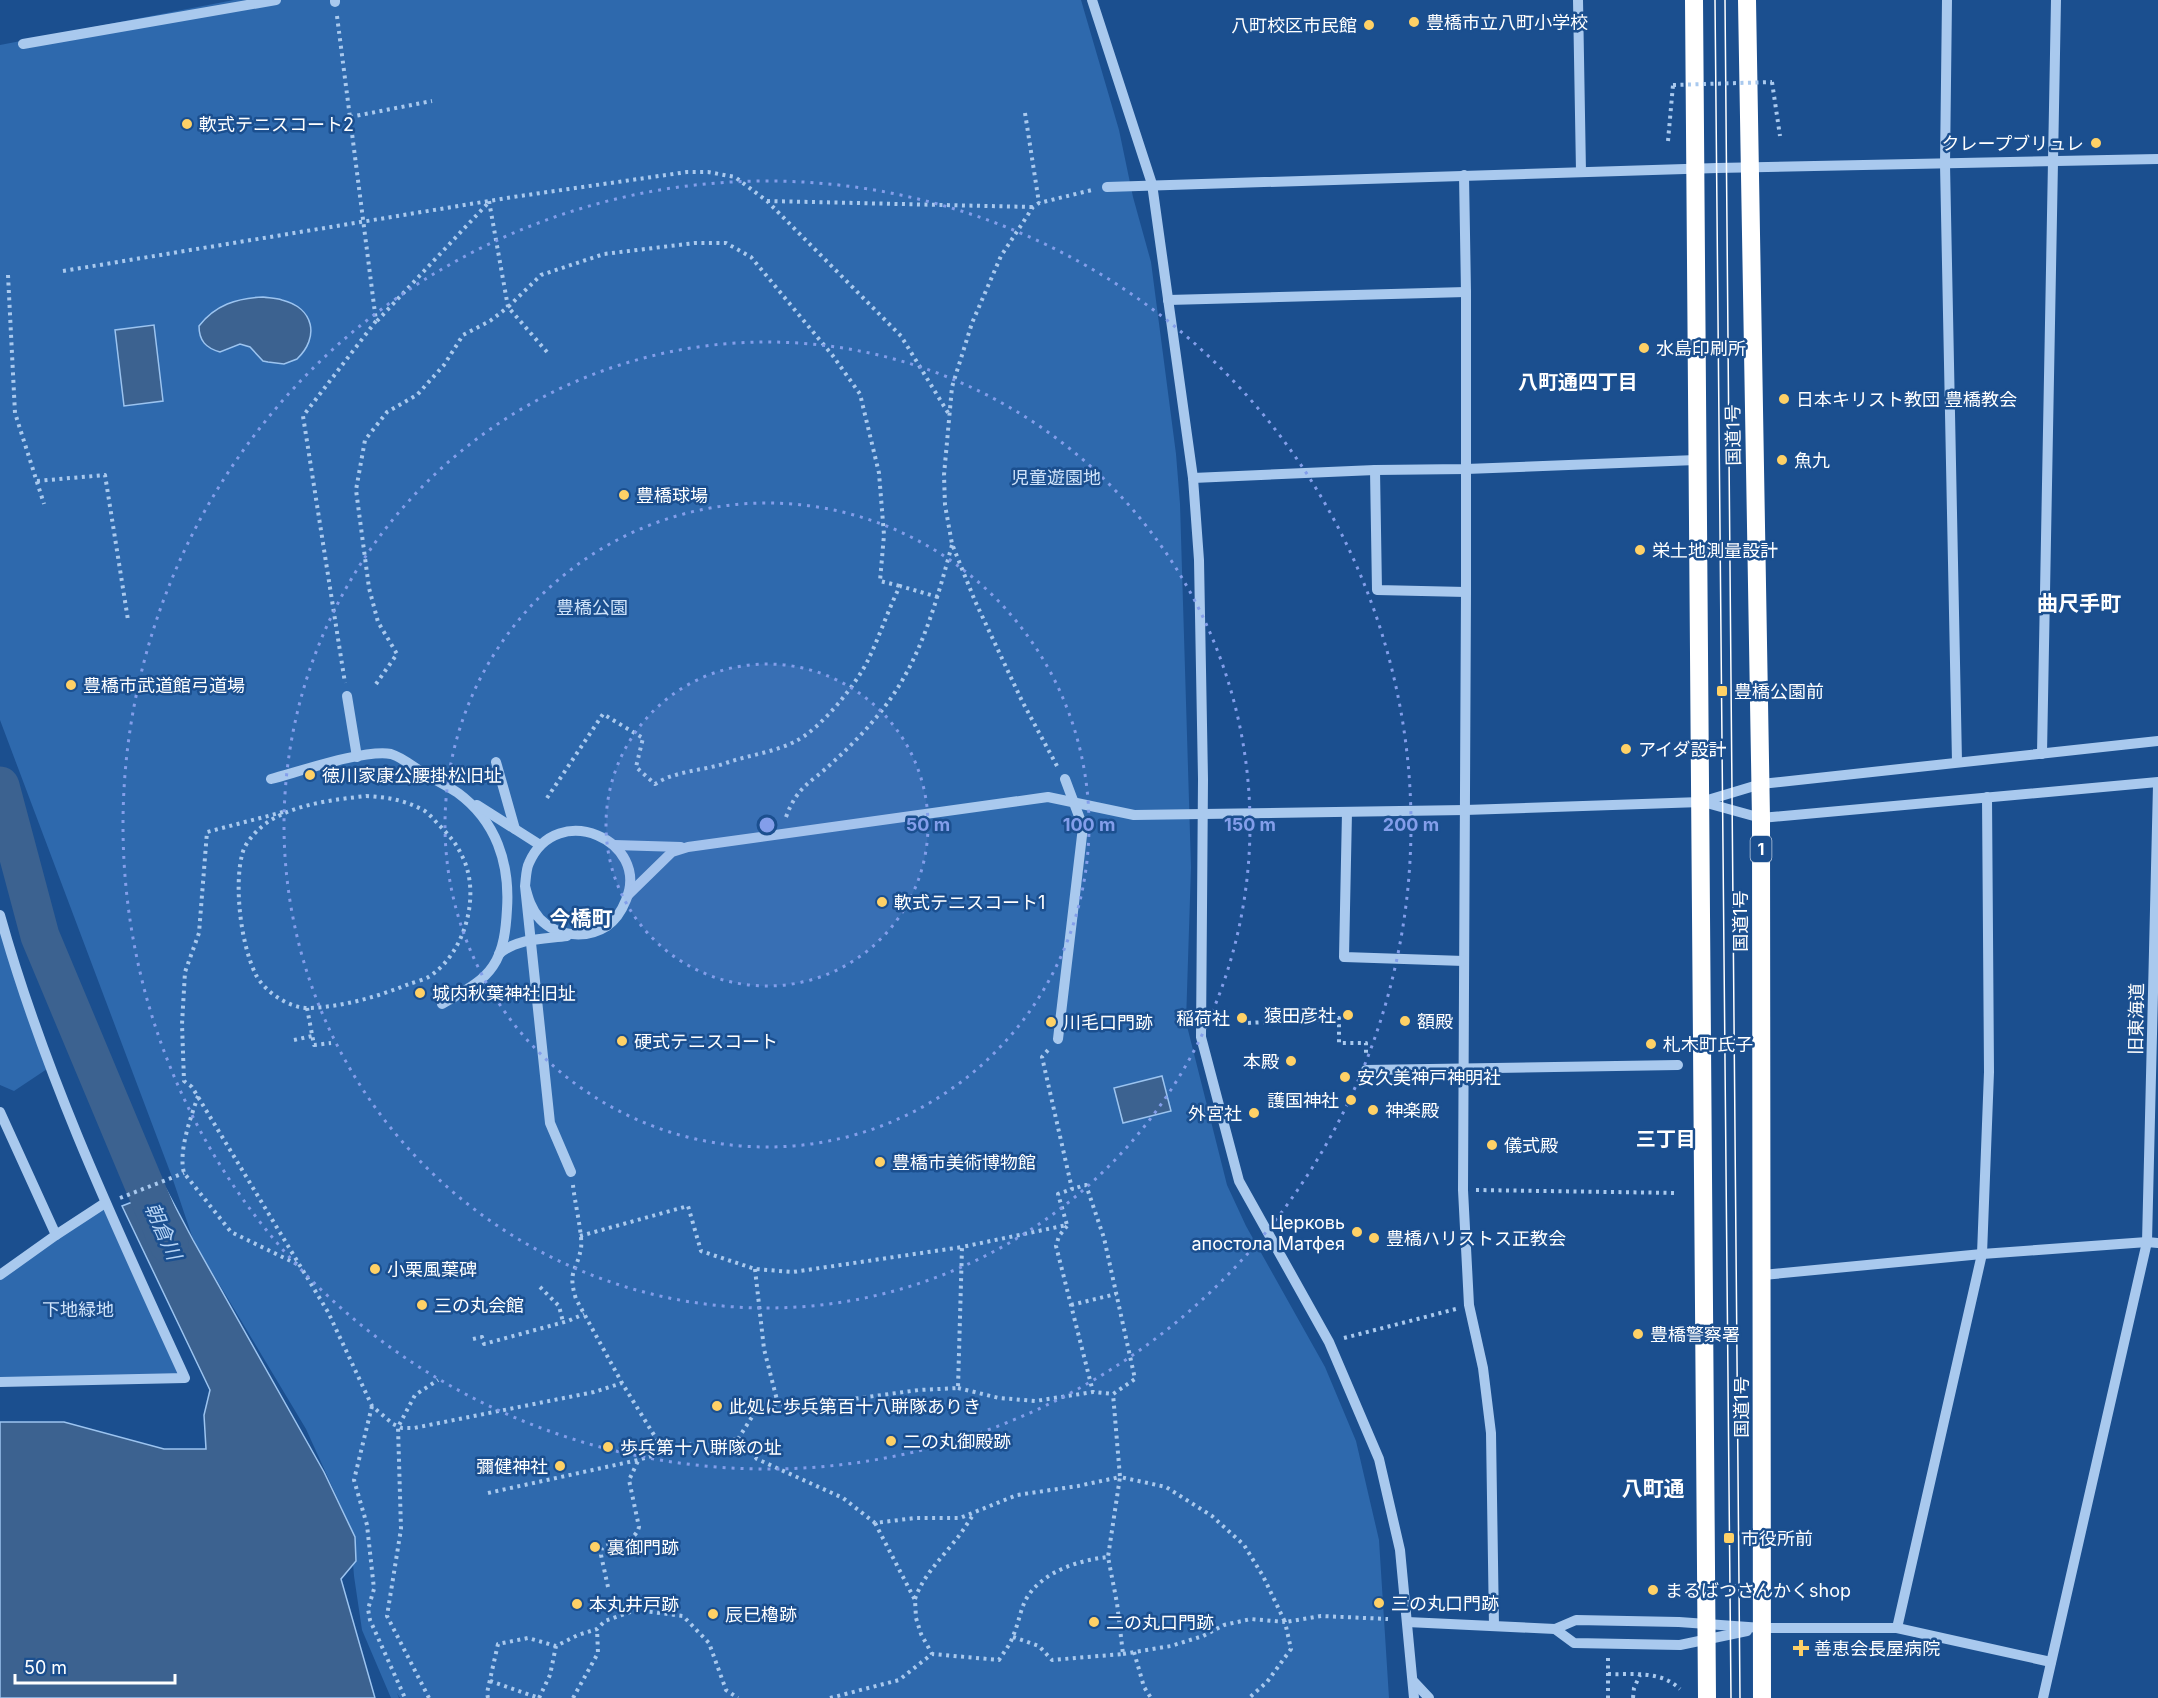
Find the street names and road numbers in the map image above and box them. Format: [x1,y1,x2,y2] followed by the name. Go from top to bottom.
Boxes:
[1722,404,1744,466] street label: 国道1号
[1750,836,1772,862] road number: 1
[1730,890,1751,952] street label: 国道1号
[2125,983,2147,1055] street label: 旧東海道
[1731,1376,1752,1438] street label: 国道1号

